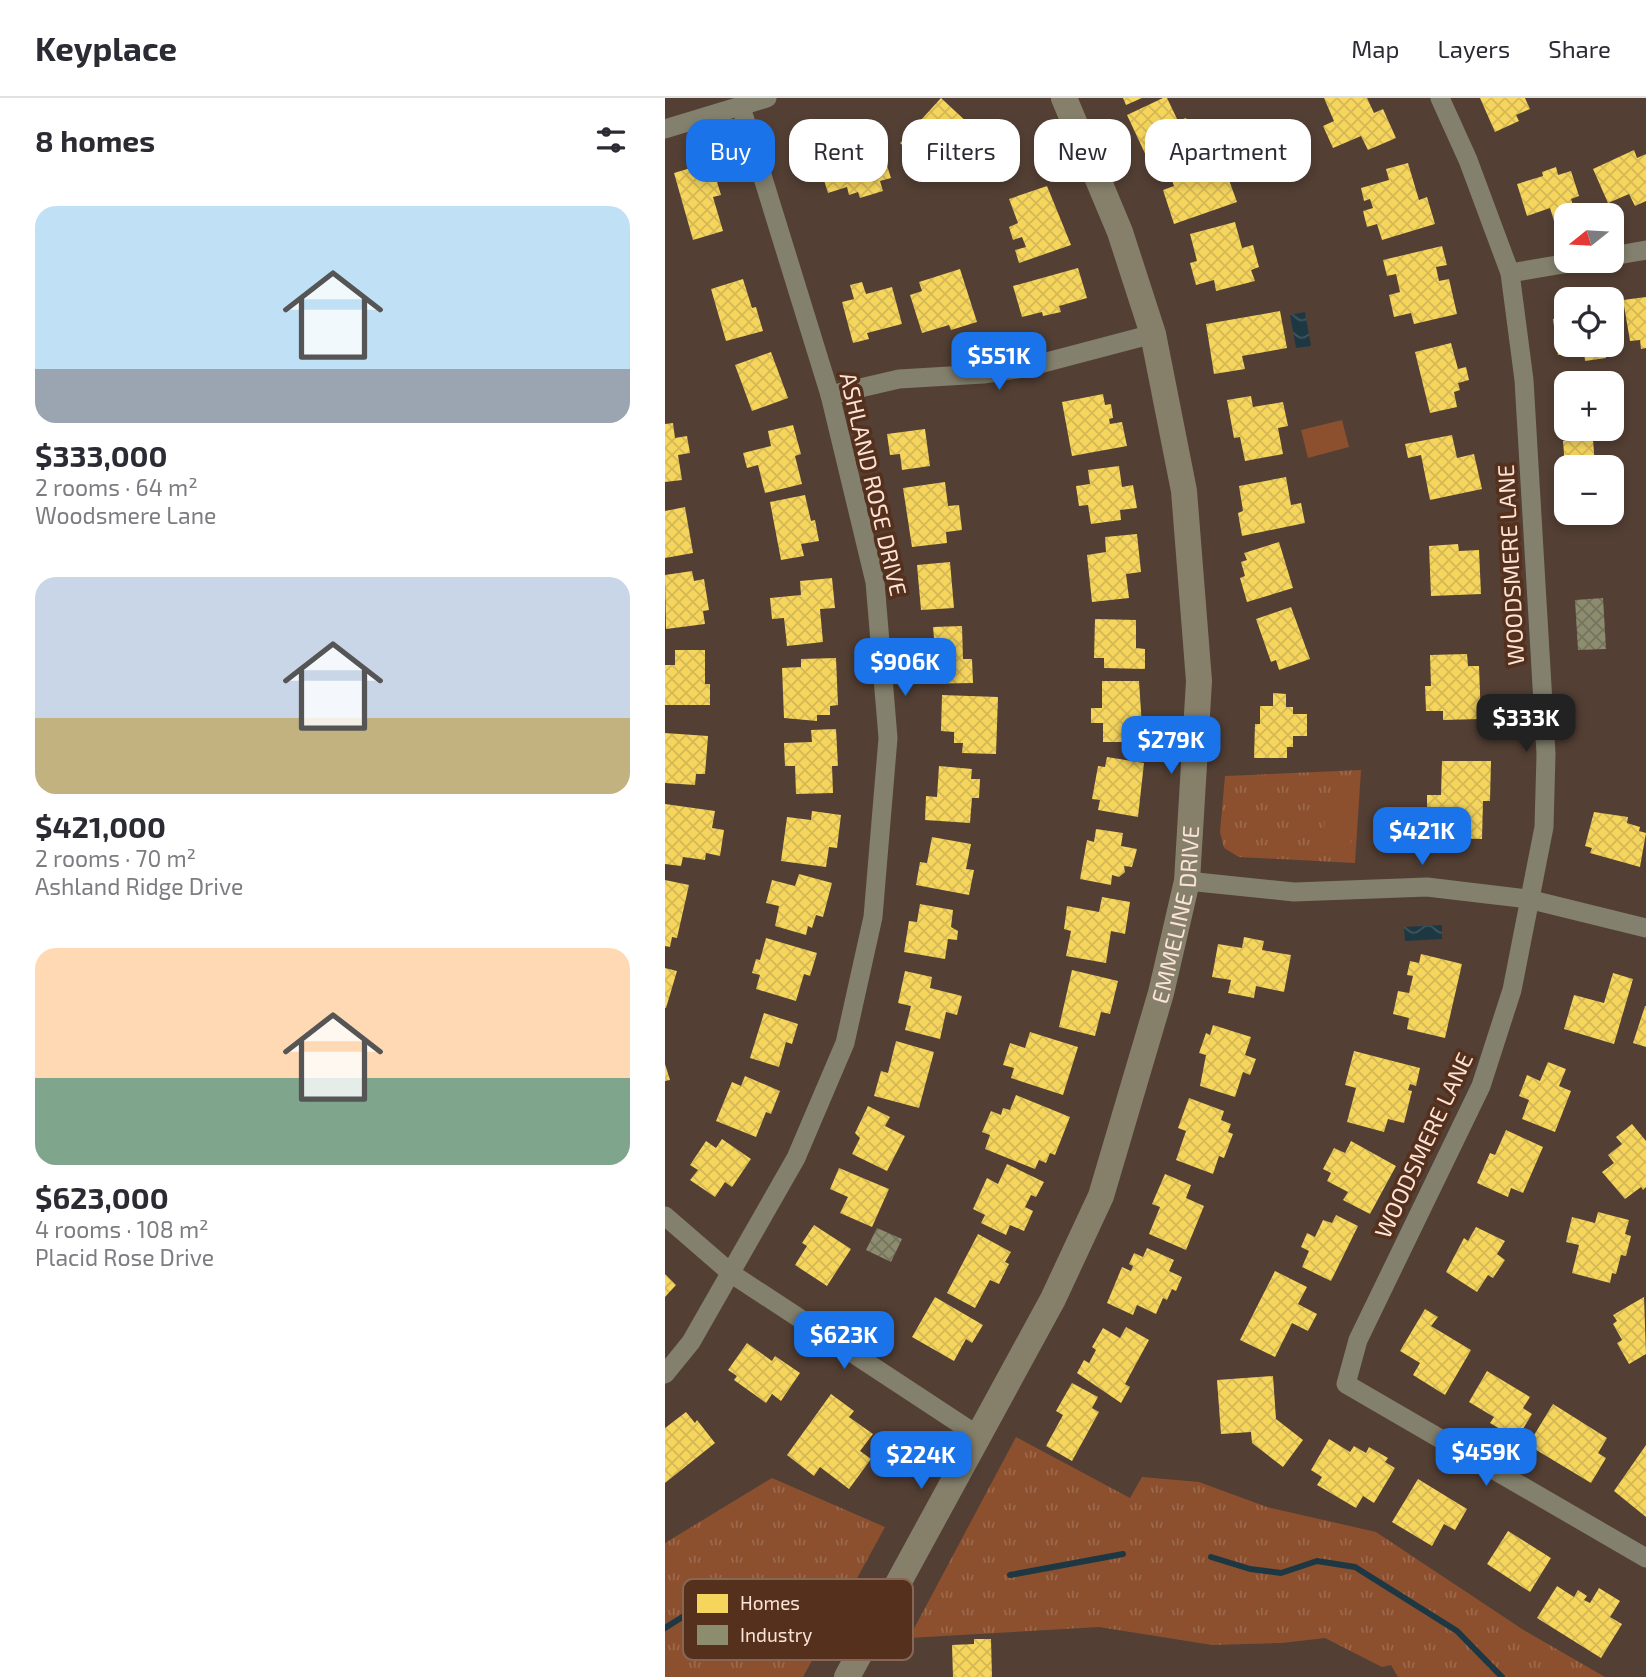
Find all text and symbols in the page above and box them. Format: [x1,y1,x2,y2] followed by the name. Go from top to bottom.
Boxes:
[35,28,177,68] text: Keyplace
[1351,34,1399,63] text: Map
[1437,34,1510,63] text: Layers
[1548,34,1611,63] text: Share
[686,119,775,182] chip: Buy
[789,119,888,182] chip: Rent
[902,119,1020,182] chip: Filters
[1034,119,1131,182] chip: New
[1145,119,1311,182] chip: Apartment
[592,121,630,159] icon: filters
[35,122,155,158] text: 8 homes
[1554,203,1624,273] north arrow
[1554,203,1624,525] map controls
[270,252,396,378] icon: home
[1554,287,1624,357] button: locate
[950,332,1048,392] pin: $551K
[967,341,1031,369] text: $551K
[835,370,913,598] street label: ASHLAND ROSE DRIVE
[1554,371,1624,441] button: +
[35,437,167,473] text: $333,000
[1554,455,1624,525] button: −
[1491,464,1529,666] street label: WOODSMERE LANE
[35,473,198,501] text: 2 rooms · 64 m²
[35,501,216,529] text: Woodsmere Lane
[270,623,396,749] icon: home
[856,638,954,698] pin: $906K
[870,647,940,675] text: $906K
[1477,694,1575,754] pin: $333K
[1492,703,1560,731] text: $333K
[1122,716,1220,776] pin: $279K
[1138,725,1205,753] text: $279K
[35,808,166,844] text: $421,000
[1373,808,1471,867] pin: $421K
[1389,816,1455,844] text: $421K
[1145,825,1204,1007] street label: EMMELINE DRIVE
[35,844,196,872] text: 2 rooms · 70 m²
[35,872,243,900] text: Ashland Ridge Drive
[270,994,396,1120] icon: home
[1368,1048,1478,1242] street label: WOODSMERE LANE
[35,1179,169,1215] text: $623,000
[35,1215,209,1243] text: 4 rooms · 108 m²
[35,1243,214,1271] text: Placid Rose Drive
[795,1312,893,1371] pin: $623K
[810,1320,878,1348] text: $623K
[1437,1428,1535,1488] pin: $459K
[872,1432,970,1491] pin: $224K
[1452,1437,1520,1465] text: $459K
[886,1440,956,1468] text: $224K
[683,1579,913,1660] legend
[740,1591,800,1614] text: Homes
[740,1623,812,1646] text: Industry

